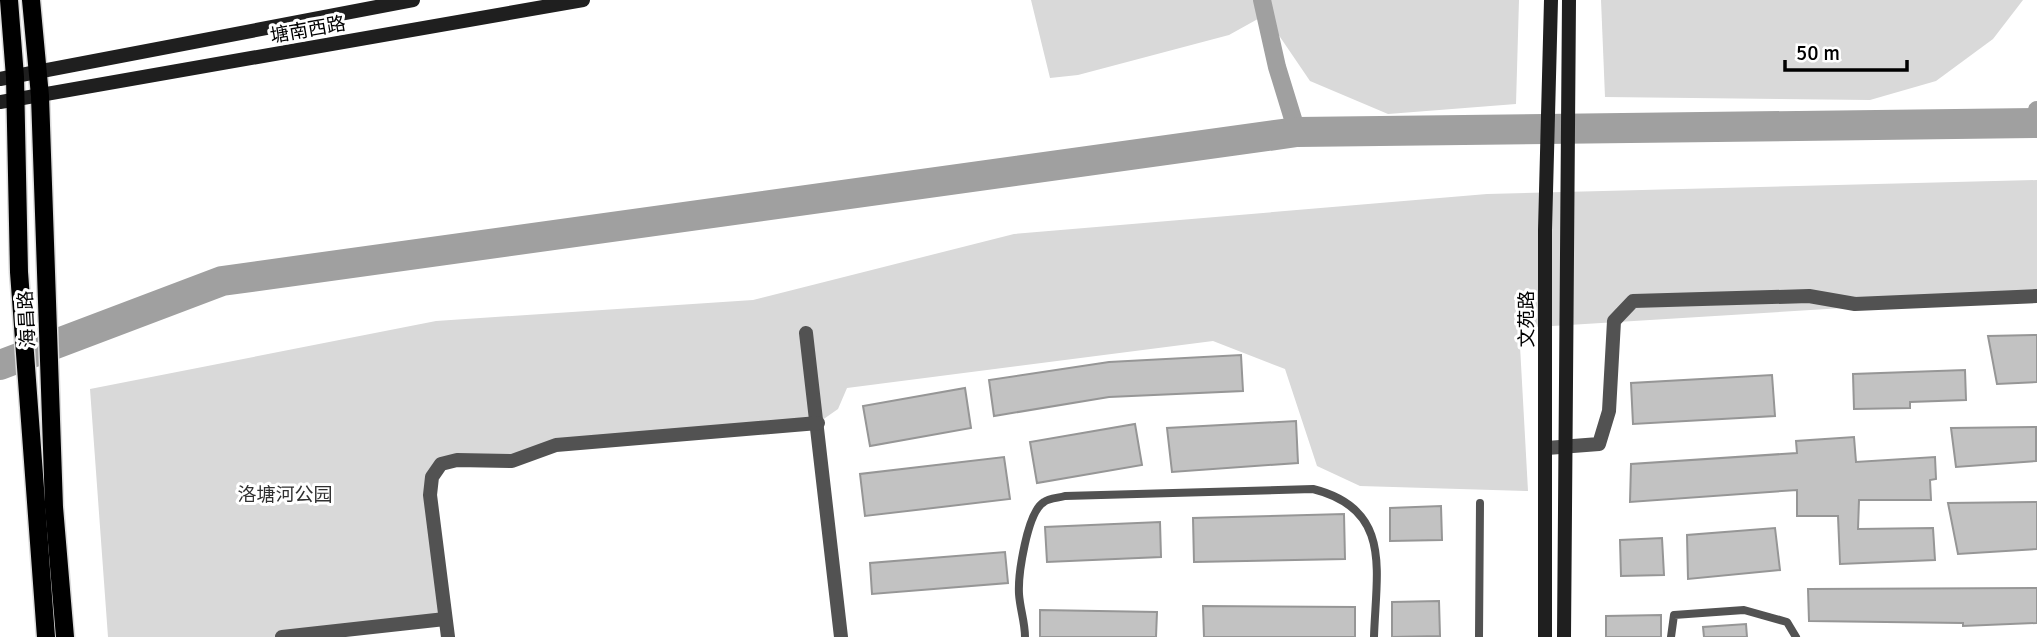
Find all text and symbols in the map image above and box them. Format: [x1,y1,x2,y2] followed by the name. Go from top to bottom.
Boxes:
[268,12,348,48] street label: 塘南西路
[1785,28,1908,72] scale bar
[1796,40,1840,66] text: 50 m
[14,290,40,348] street label: 海昌路
[1515,290,1539,348] street label: 文苑路
[237,483,333,507] park label: 洛塘河公园

